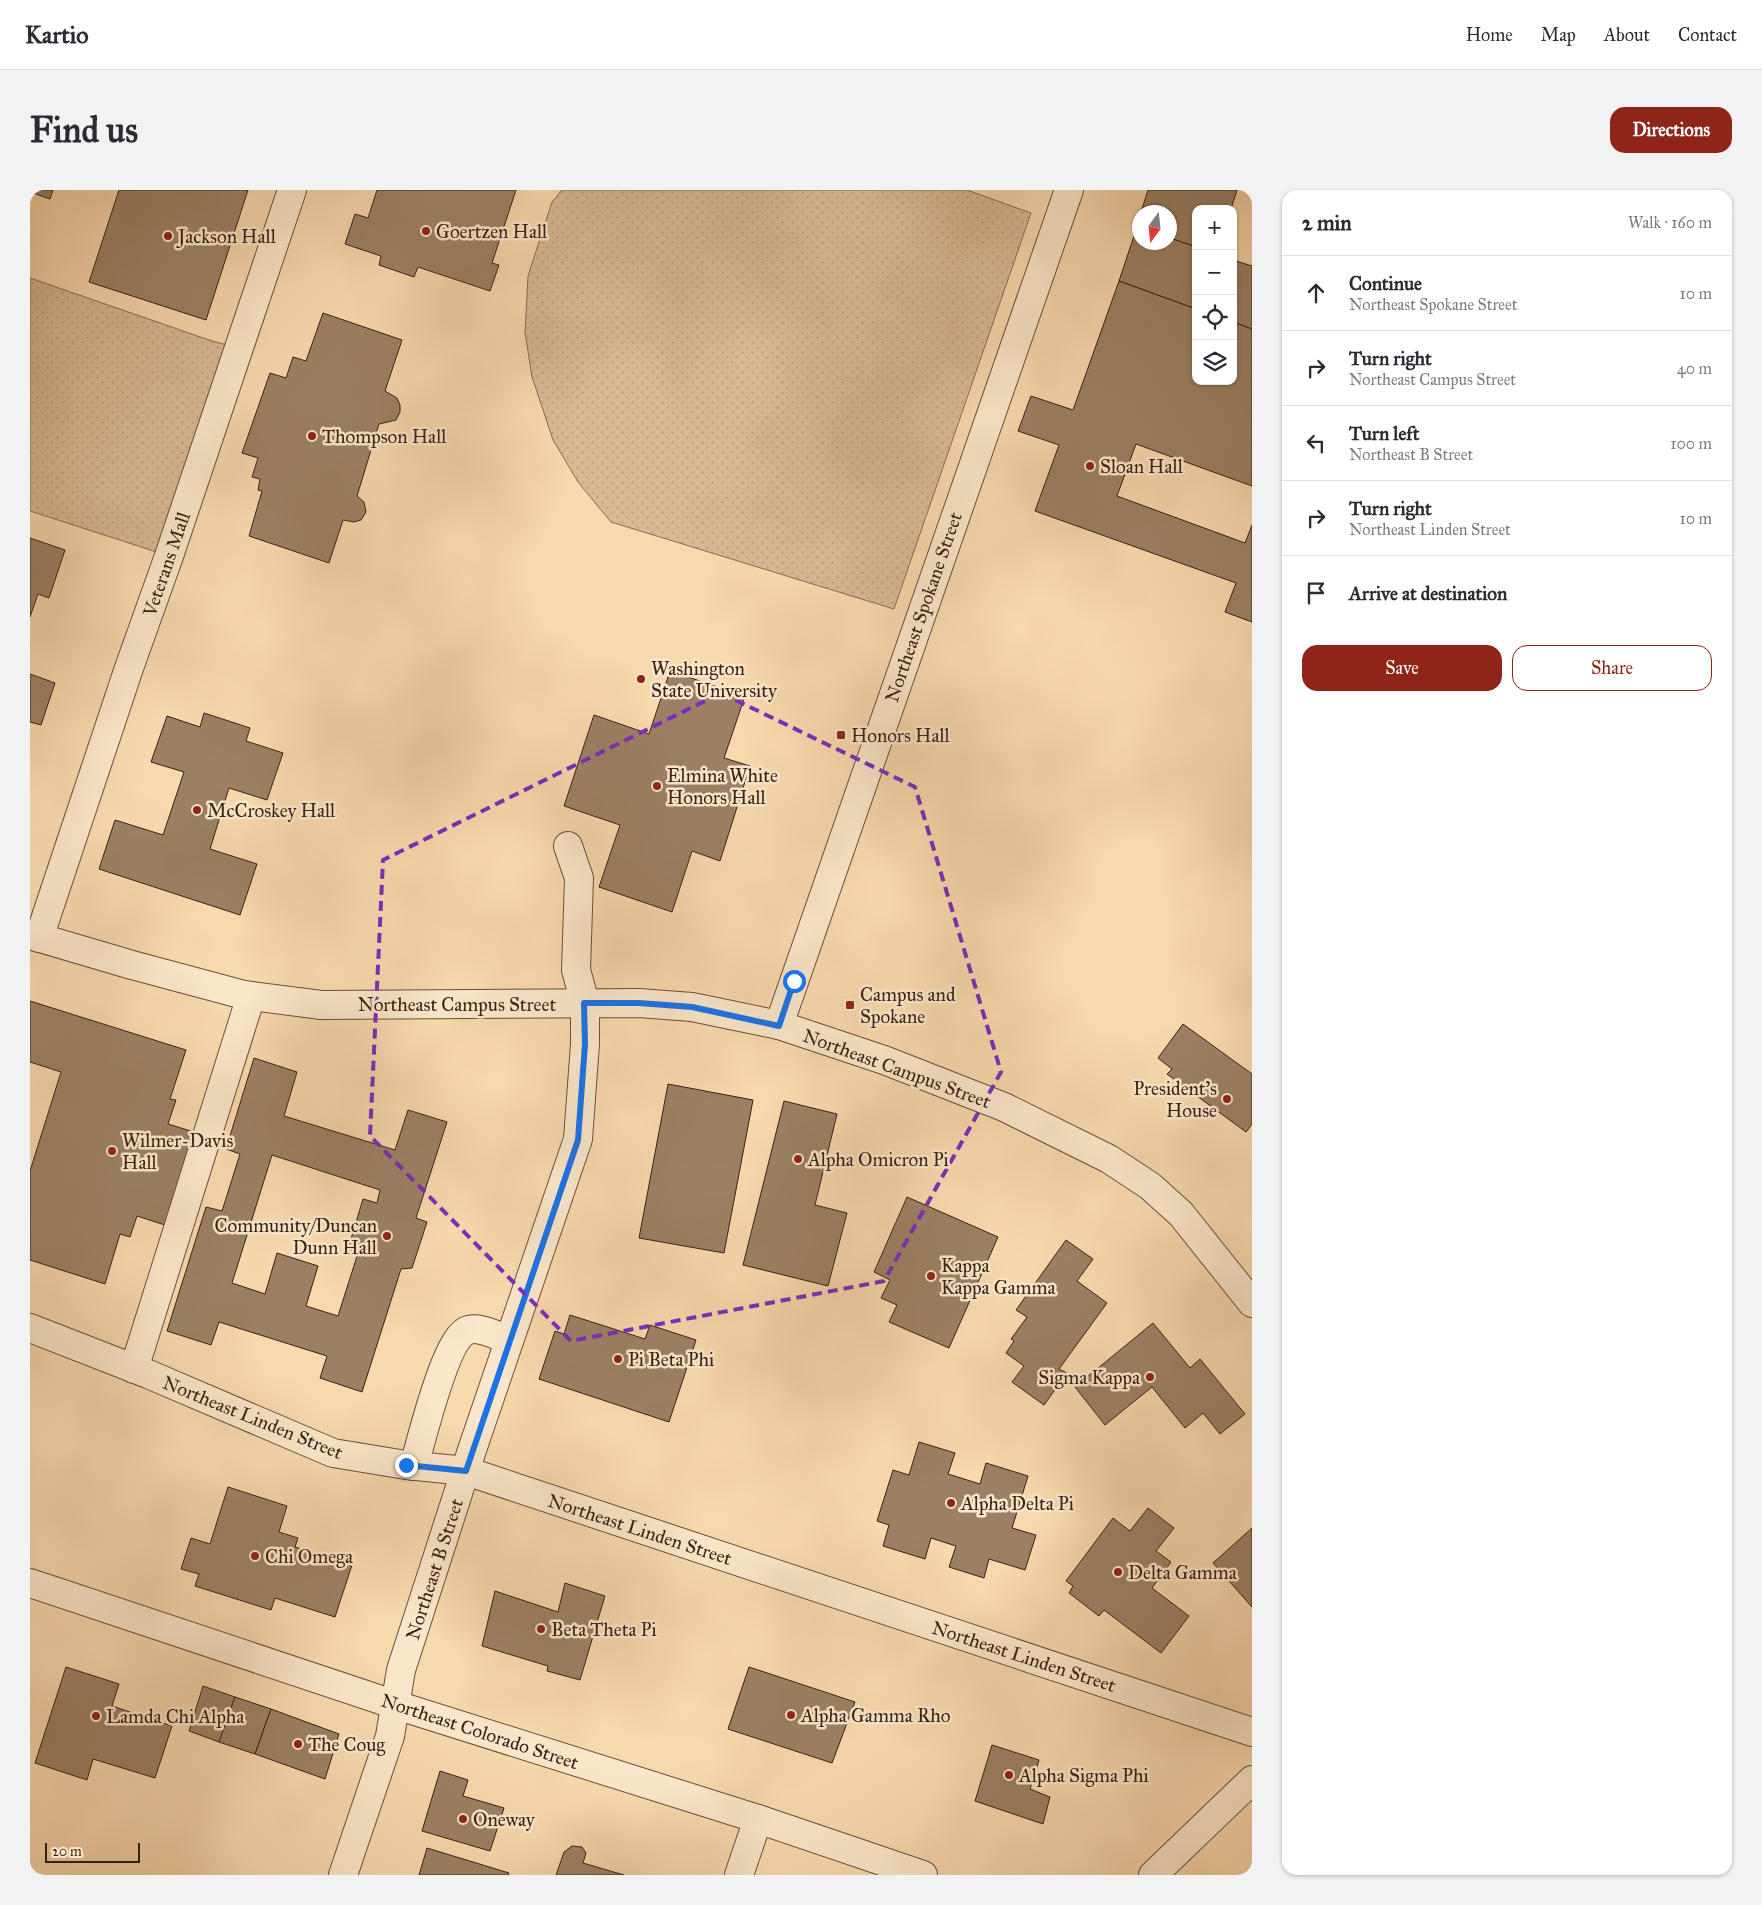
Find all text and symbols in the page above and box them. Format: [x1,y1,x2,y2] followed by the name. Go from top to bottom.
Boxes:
[25,20,88,50] text: Kartio
[1466,24,1513,46] text: Home
[1541,24,1576,46] text: Map
[1604,24,1650,46] text: About
[1678,24,1737,46] text: Contact
[1610,107,1732,153] button: Directions
[30,109,138,152] text: Find us
[1132,205,1177,250] north arrow
[1192,205,1237,385] map controls
[1192,205,1237,250] button: +
[1302,210,1352,236] text: 2 min
[1628,213,1712,232] text: Walk · 160 m
[436,220,548,243] place label: Goertzen Hall
[176,225,277,249] place label: Jackson Hall
[420,225,432,237] marker: Goertzen Hall
[162,230,174,242] marker: Jackson Hall
[1192,250,1237,295] button: −
[1349,272,1422,295] text: Continue
[1302,279,1330,307] icon: ahead
[1680,284,1712,303] text: 10 m
[1192,295,1237,340] button: locate
[1349,295,1517,314] text: Northeast Spokane Street
[1192,340,1237,385] button: layers
[1349,347,1432,370] text: Turn right
[1302,354,1330,382] icon: right
[1677,359,1712,378] text: 40 m
[1349,370,1516,389] text: Northeast Campus Street
[1349,422,1419,445] text: Turn left
[322,425,447,448] place label: Thompson Hall
[1302,429,1330,457] icon: left
[306,430,318,442] marker: Thompson Hall
[1670,434,1712,453] text: 100 m
[1349,445,1473,464] text: Northeast B Street
[1100,455,1184,478] place label: Sloan Hall
[1084,460,1096,472] marker: Sloan Hall
[1349,497,1432,520] text: Turn right
[1302,504,1330,532] icon: right
[138,508,195,620] street label: Veterans Mall
[880,509,967,705] street label: Northeast Spokane Street
[1680,509,1712,528] text: 10 m
[1349,520,1511,539] text: Northeast Linden Street
[1302,579,1330,607] icon: arrive
[1349,582,1507,605] text: Arrive at destination
[1302,645,1502,691] button: Save
[1512,645,1712,691] button: Share
[651,657,778,702] place label: Washington State University
[635,673,647,685] marker: Washington State University
[851,724,951,747] place label: Honors Hall
[835,729,847,741] marker: Honors Hall
[667,764,778,809] place label: Elmina White Honors Hall
[651,780,663,792] marker: Elmina White Honors Hall
[207,799,336,822] place label: McCroskey Hall
[191,804,203,816] marker: McCroskey Hall
[783,970,806,993] route start
[860,983,956,1028] place label: Campus and Spokane
[358,993,556,1016] street label: Northeast Campus Street
[844,999,856,1011] marker: Campus and Spokane
[800,1024,994,1113] street label: Northeast Campus Street
[1133,1077,1217,1122] place label: President's House
[1221,1093,1233,1105] marker: President's House
[122,1129,233,1174] place label: Wilmer-Davis Hall
[106,1145,118,1157] marker: Wilmer-Davis Hall
[807,1148,949,1171] place label: Alpha Omicron Pi
[792,1153,804,1165] marker: Alpha Omicron Pi
[215,1214,378,1259] place label: Community/Duncan Dunn Hall
[381,1230,393,1242] marker: Community/Duncan Dunn Hall
[941,1254,1056,1299] place label: Kappa Kappa Gamma
[925,1270,937,1282] marker: Kappa Kappa Gamma
[628,1348,714,1371] place label: Pi Beta Phi
[612,1353,624,1365] marker: Pi Beta Phi
[1038,1366,1141,1390] place label: Sigma Kappa
[159,1371,346,1464] street label: Northeast Linden Street
[1144,1371,1156,1383] marker: Sigma Kappa
[395,1454,418,1477] route end
[545,1489,735,1570] street label: Northeast Linden Street
[960,1492,1074,1515] place label: Alpha Delta Pi
[401,1495,468,1643] street label: Northeast B Street
[945,1497,957,1509] marker: Alpha Delta Pi
[265,1545,354,1569] place label: Chi Omega
[249,1550,261,1562] marker: Chi Omega
[1128,1561,1238,1584] place label: Delta Gamma
[1112,1566,1124,1578] marker: Delta Gamma
[929,1616,1119,1697] street label: Northeast Linden Street
[551,1618,657,1641] place label: Beta Theta Pi
[535,1623,547,1635] marker: Beta Theta Pi
[378,1689,582,1774] street label: Northeast Colorado Street
[800,1704,951,1727] place label: Alpha Gamma Rho
[106,1705,245,1728] place label: Lamda Chi Alpha
[785,1709,797,1721] marker: Alpha Gamma Rho
[90,1710,102,1722] marker: Lamda Chi Alpha
[308,1733,385,1757] place label: The Coug
[292,1738,304,1750] marker: The Coug
[1018,1764,1149,1788] place label: Alpha Sigma Phi
[1003,1769,1015,1781] marker: Alpha Sigma Phi
[473,1808,536,1831] place label: Oneway
[457,1813,469,1825] marker: Oneway
[45,1840,140,1863] scale bar
[52,1843,82,1860] text: 20 m

